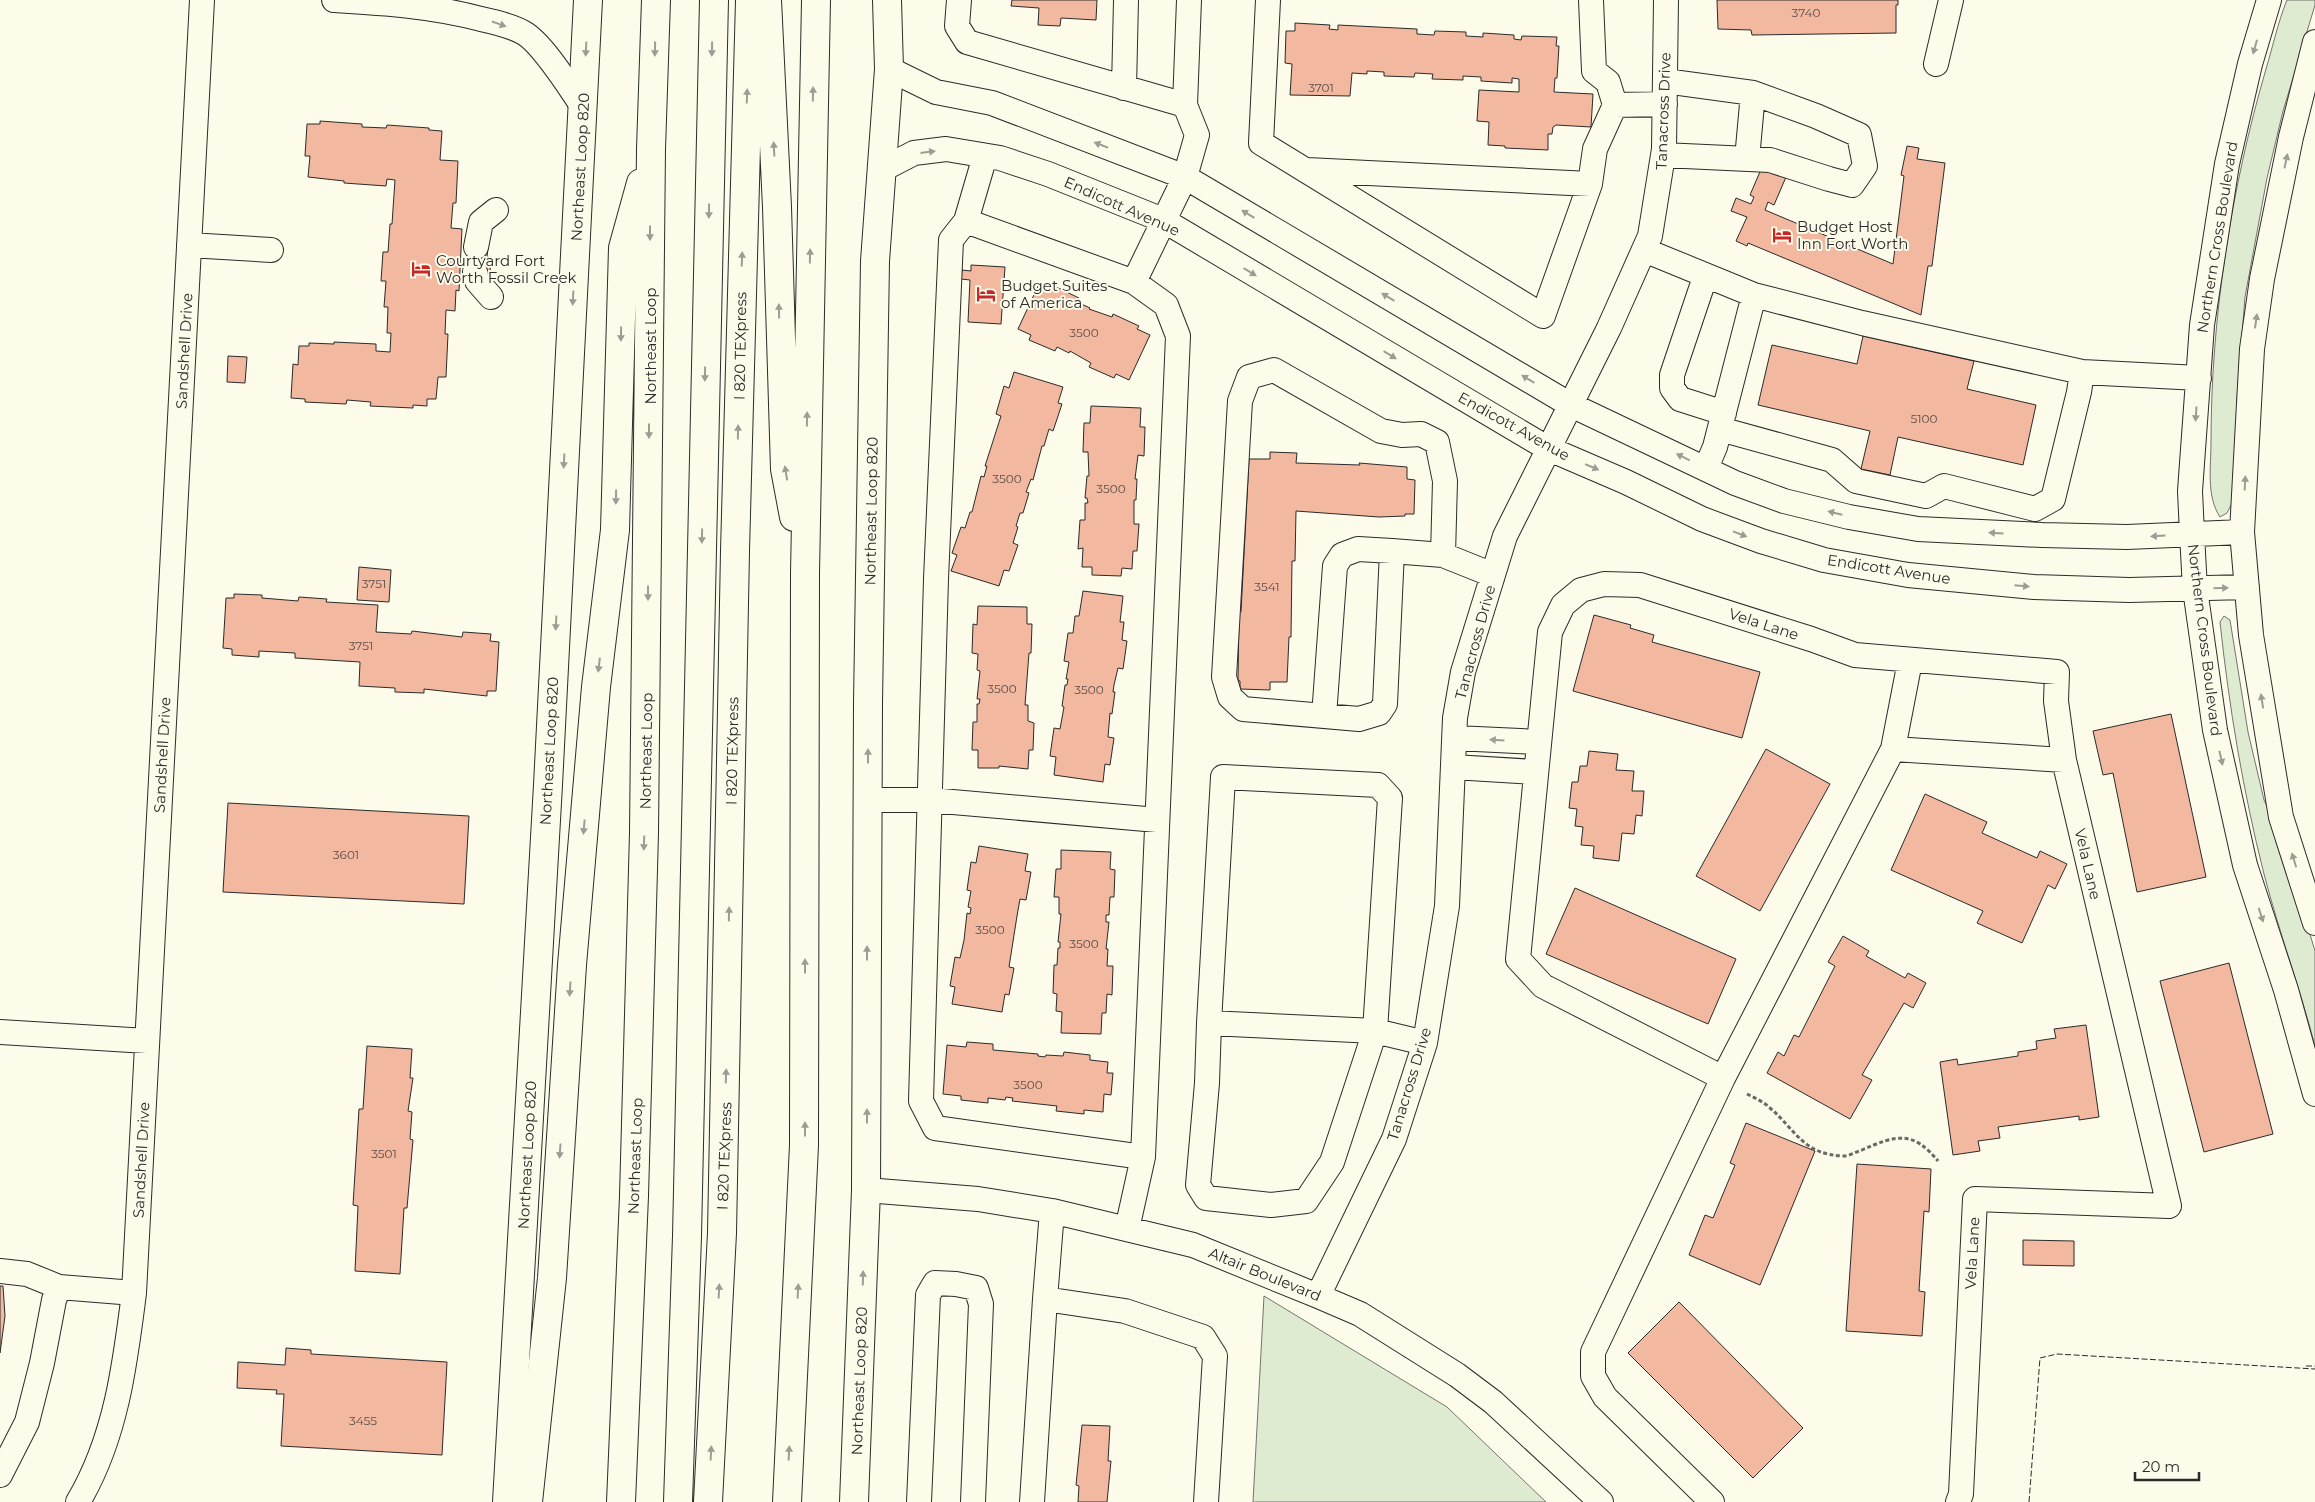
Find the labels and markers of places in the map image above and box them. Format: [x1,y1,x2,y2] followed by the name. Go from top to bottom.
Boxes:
[1797,217,1908,253] place label: Budget Host Inn Fort Worth
[1771,224,1793,246] hotel icon: Budget Host Inn Fort Worth
[436,251,576,287] place label: Courtyard Fort Worth Fossil Creek
[410,258,432,280] hotel icon: Courtyard Fort Worth Fossil Creek
[1001,276,1107,312] place label: Budget Suites of America
[975,283,997,305] hotel icon: Budget Suites of America

